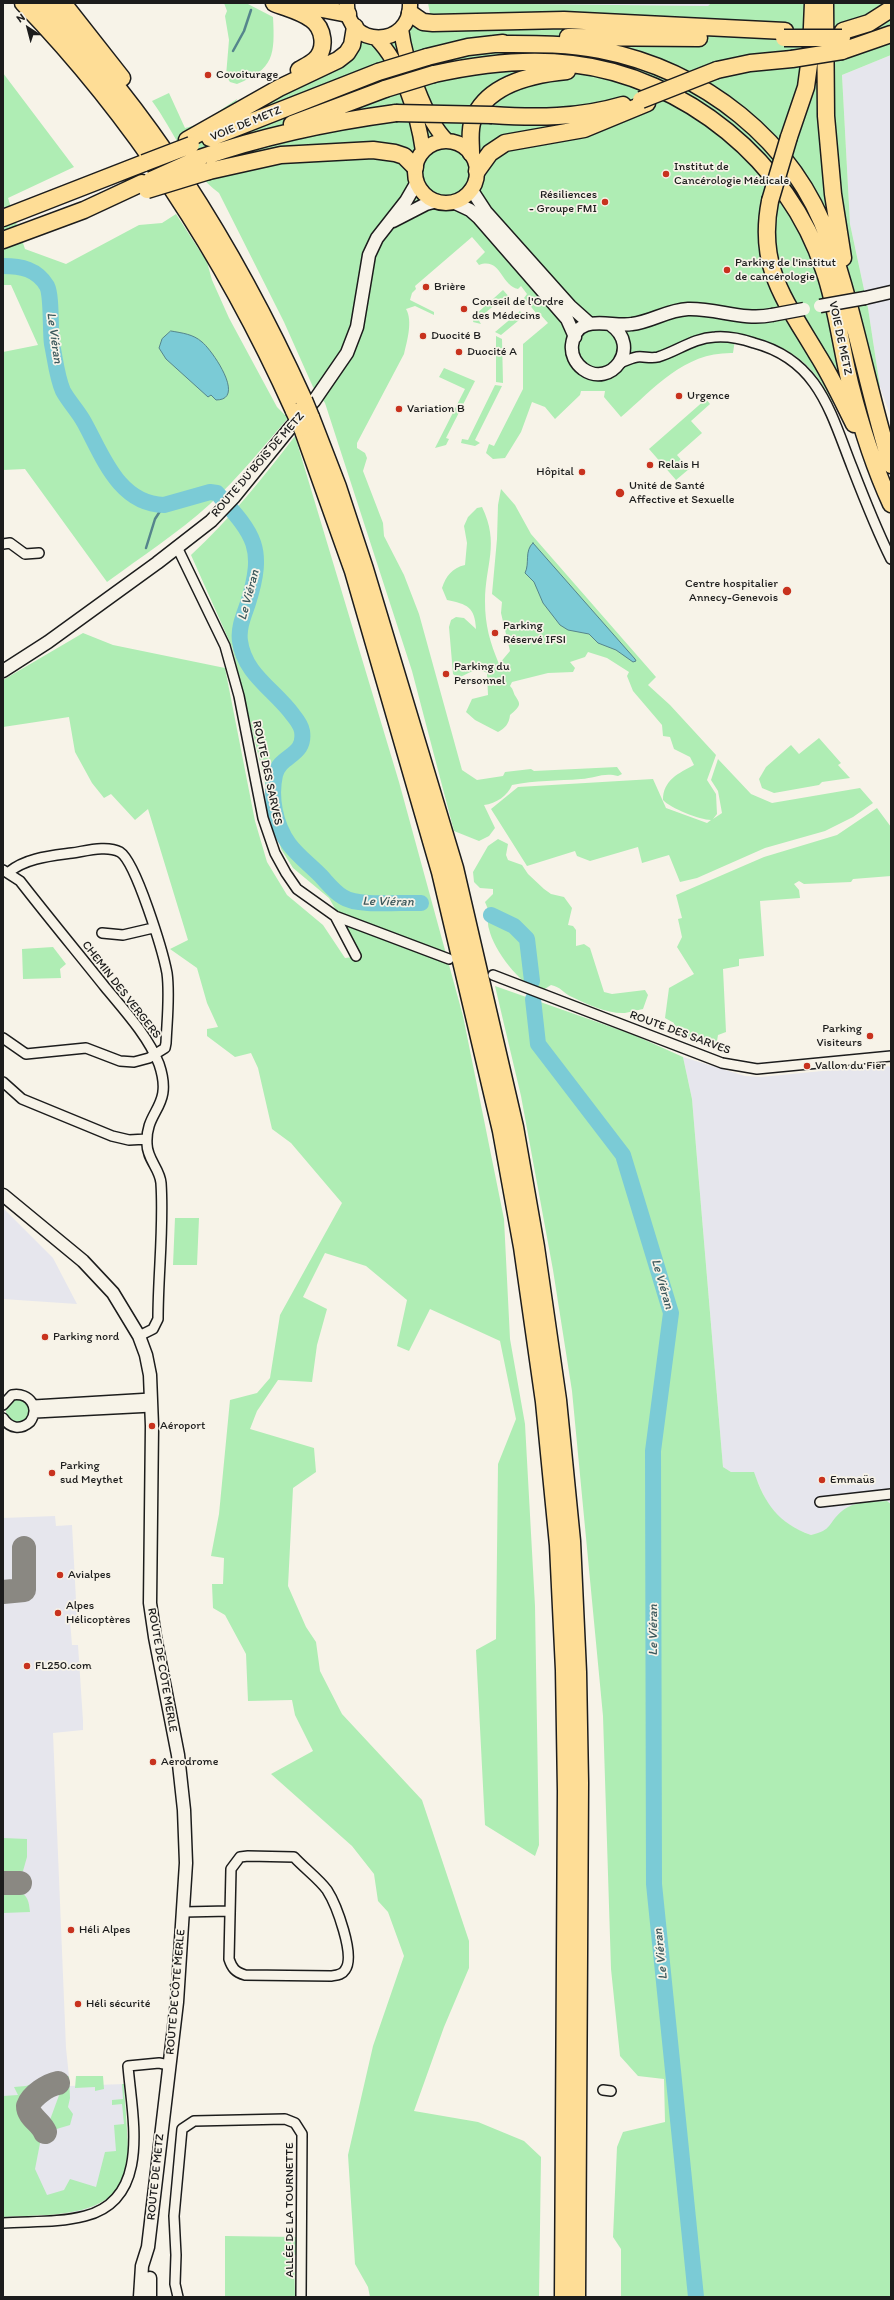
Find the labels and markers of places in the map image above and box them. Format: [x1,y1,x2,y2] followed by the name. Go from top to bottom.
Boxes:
[216,68,278,82] place label: Covoiturage
[203,70,213,80] marker: Covoiturage
[674,160,789,188] place label: Institut de Cancérologie Médicale
[661,169,671,179] marker: Institut de Cancérologie Médicale
[529,188,597,216] place label: Résiliences - Groupe FMI
[600,197,610,207] marker: Résiliences - Groupe FMI
[735,256,836,284] place label: Parking de l'institut de cancérologie
[722,265,732,275] marker: Parking de l'institut de cancérologie
[434,280,466,294] place label: Brière
[421,282,431,292] marker: Brière
[472,295,564,323] place label: Conseil de l'Ordre des Médecins
[459,304,469,314] marker: Conseil de l'Ordre des Médecins
[431,329,481,343] place label: Duocité B
[418,331,428,341] marker: Duocité B
[467,345,517,359] place label: Duocité A
[454,347,464,357] marker: Duocité A
[687,389,730,403] place label: Urgence
[674,391,684,401] marker: Urgence
[407,402,465,416] place label: Variation B
[394,404,404,414] marker: Variation B
[658,458,700,472] place label: Relais H
[645,460,655,470] marker: Relais H
[536,465,574,479] place label: Hôpital
[577,467,587,477] marker: Hôpital
[629,479,735,507] place label: Unité de Santé Affective et Sexuelle
[614,487,626,499] marker: Unité de Santé Affective et Sexuelle
[685,577,778,605] place label: Centre hospitalier Annecy-Genevois
[781,585,793,597] marker: Centre hospitalier Annecy-Genevois
[503,619,566,647] place label: Parking Réservé IFSI
[490,628,500,638] marker: Parking Réservé IFSI
[454,660,510,688] place label: Parking du Personnel
[441,669,451,679] marker: Parking du Personnel
[816,1022,862,1050] place label: Parking Visiteurs
[865,1031,875,1041] marker: Parking Visiteurs
[815,1059,886,1073] place label: Vallon du Fier
[802,1061,812,1071] marker: Vallon du Fier
[53,1330,119,1344] place label: Parking nord
[40,1332,50,1342] marker: Parking nord
[160,1419,206,1433] place label: Aéroport
[147,1421,157,1431] marker: Aéroport
[60,1459,123,1487] place label: Parking sud Meythet
[47,1468,57,1478] marker: Parking sud Meythet
[830,1473,875,1487] place label: Emmaüs
[817,1475,827,1485] marker: Emmaüs
[68,1568,111,1582] place label: Avialpes
[55,1570,65,1580] marker: Avialpes
[66,1599,130,1627] place label: Alpes Hélicoptères
[53,1608,63,1618] marker: Alpes Hélicoptères
[35,1659,92,1673] place label: FL250.com
[22,1661,32,1671] marker: FL250.com
[161,1755,218,1769] place label: Aerodrome
[148,1757,158,1767] marker: Aerodrome
[79,1923,130,1937] place label: Héli Alpes
[66,1925,76,1935] marker: Héli Alpes
[86,1997,150,2011] place label: Héli sécurité
[73,1999,83,2009] marker: Héli sécurité

